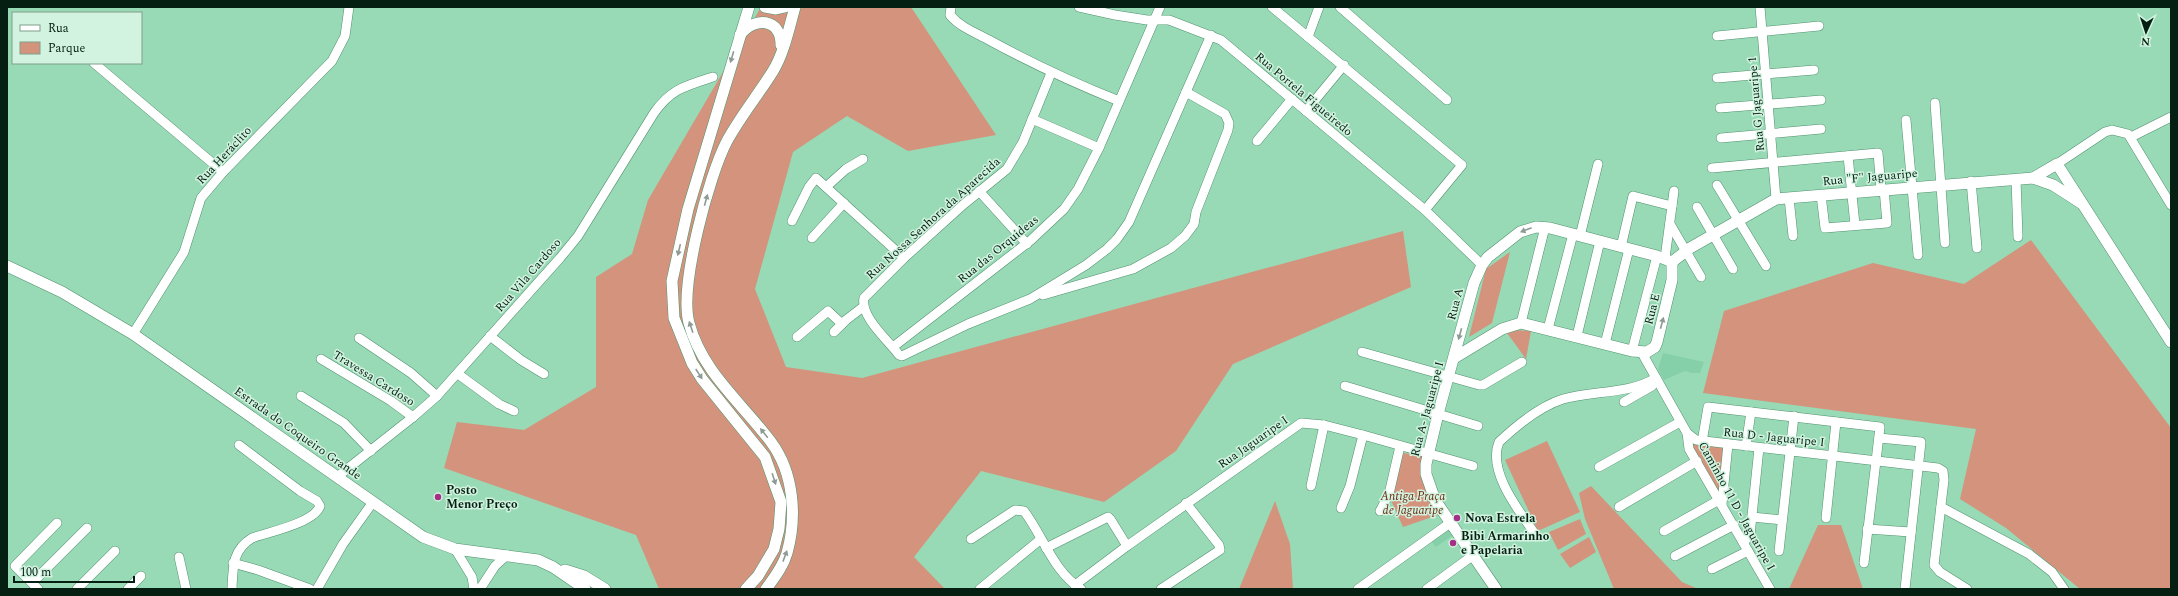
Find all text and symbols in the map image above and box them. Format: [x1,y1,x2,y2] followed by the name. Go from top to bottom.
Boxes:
[12,12,142,64] legend
[2126,12,2166,52] north arrow
[48,19,69,38] text: Rua
[2141,33,2150,50] text: N
[48,39,85,58] text: Parque
[1251,48,1357,141] street label: Rua Portela Figueiredo
[729,52,735,64] one-way arrow
[1743,56,1770,152] street label: Rua G Jaguaripe 1
[192,122,256,189] street label: Rua Heráclito
[862,153,1005,284] street label: Rua Nossa Senhora da Aparecida
[1822,164,1918,191] street label: Rua "F" Jaguaripe
[704,194,710,206] one-way arrow
[954,211,1043,288] street label: Rua das Orquideas
[1520,227,1532,233] one-way arrow
[491,234,566,317] street label: Rua Vila Cardoso
[675,244,681,256] one-way arrow
[1442,286,1469,322] street label: Rua A
[1639,292,1665,327] street label: Rua E
[1659,317,1665,329] one-way arrow
[688,321,694,333] one-way arrow
[1457,328,1463,340] one-way arrow
[329,346,418,411] street label: Travessa Cardoso
[1406,359,1449,459] street label: Rua A- Jaguaripe I
[695,369,703,379] one-way arrow
[230,382,365,485] street label: Estrada do Coqueiro Grande
[1214,411,1292,474] street label: Rua Jaguaripe I
[1722,423,1825,452] street label: Rua D - Jaguaripe I
[760,428,768,439] one-way arrow
[1693,438,1780,574] street label: Caminho 11 D - Jaguaripe I
[771,473,777,485] one-way arrow
[446,481,518,514] place label: Posto Menor Preço
[1380,487,1445,520] park label: Antiga Praça de Jaguaripe
[433,492,443,502] marker: Posto Menor Preço
[1465,509,1536,528] place label: Nova Estrela
[1452,513,1462,523] marker: Nova Estrela
[1461,527,1550,560] place label: Bibi Armarinho e Papelaria
[1448,538,1458,548] marker: Bibi Armarinho e Papelaria
[783,549,789,561] one-way arrow
[14,558,134,584] scale bar
[20,563,51,582] text: 100 m

